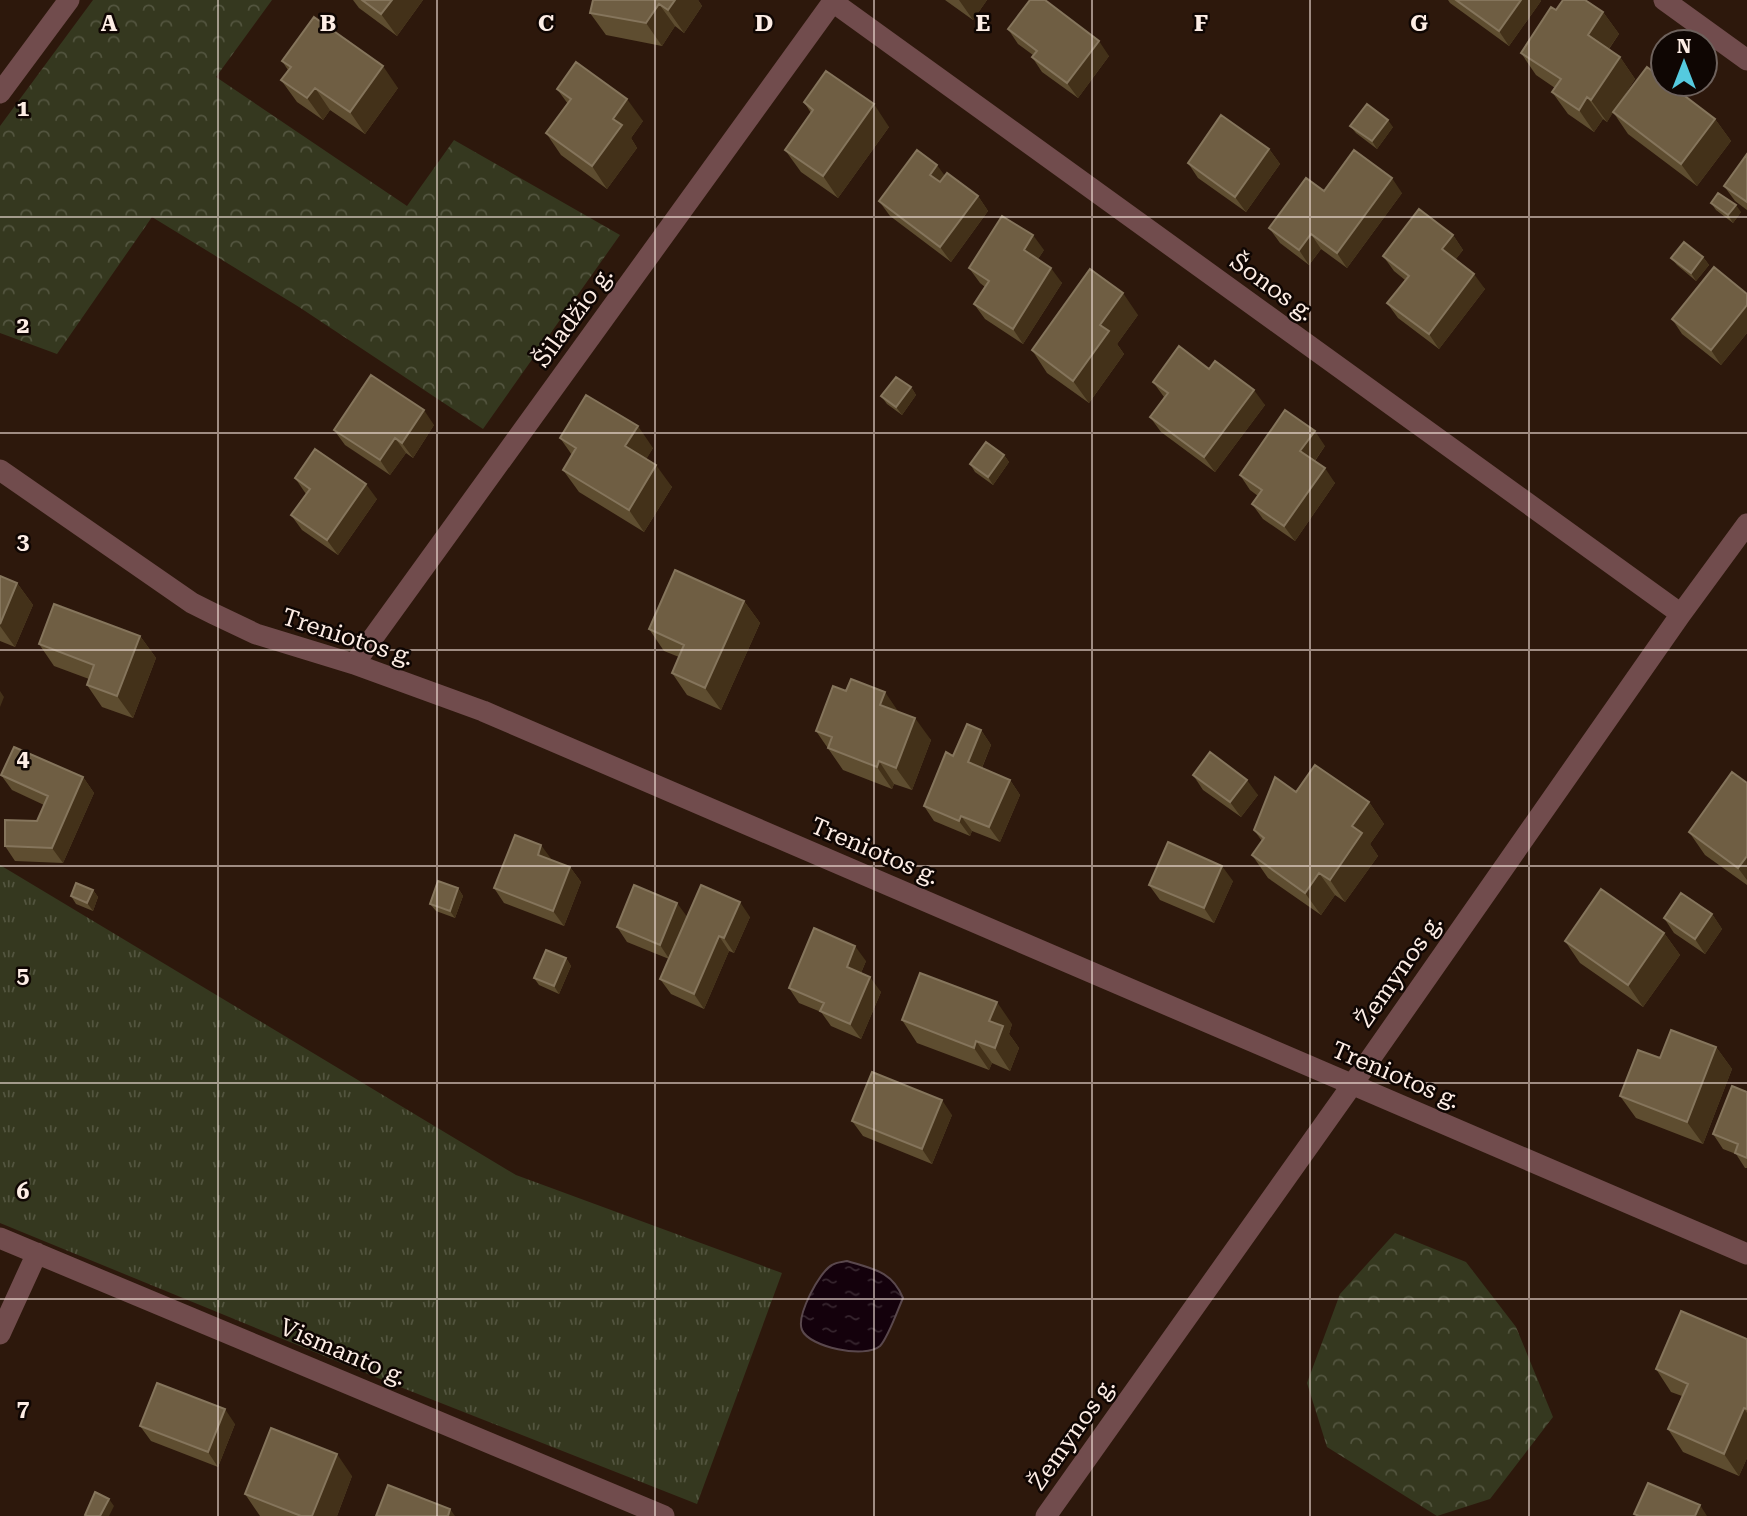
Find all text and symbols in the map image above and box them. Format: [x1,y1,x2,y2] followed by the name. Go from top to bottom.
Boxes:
[101,10,118,37] text: A
[320,10,336,37] text: B
[538,10,554,37] text: C
[755,10,773,37] text: D
[976,10,990,37] text: E
[1194,10,1208,37] text: F
[1410,10,1428,37] text: G
[1649,28,1719,98] north arrow
[1677,35,1692,58] text: N
[17,95,30,122] text: 1
[1225,246,1320,327] street label: Šonos g.
[526,261,619,373] street label: Šiladžio g.
[17,312,29,339] text: 2
[17,528,30,555] text: 3
[279,603,417,671] street label: Treniotos g.
[17,745,30,772] text: 4
[807,811,943,891] street label: Treniotos g.
[1349,909,1448,1033] street label: Žemynos g.
[17,962,30,989] text: 5
[1328,1035,1464,1115] street label: Treniotos g.
[17,1178,30,1205] text: 6
[275,1313,411,1391] street label: Vismanto g.
[1022,1372,1121,1496] street label: Žemynos g.
[17,1395,30,1422] text: 7

